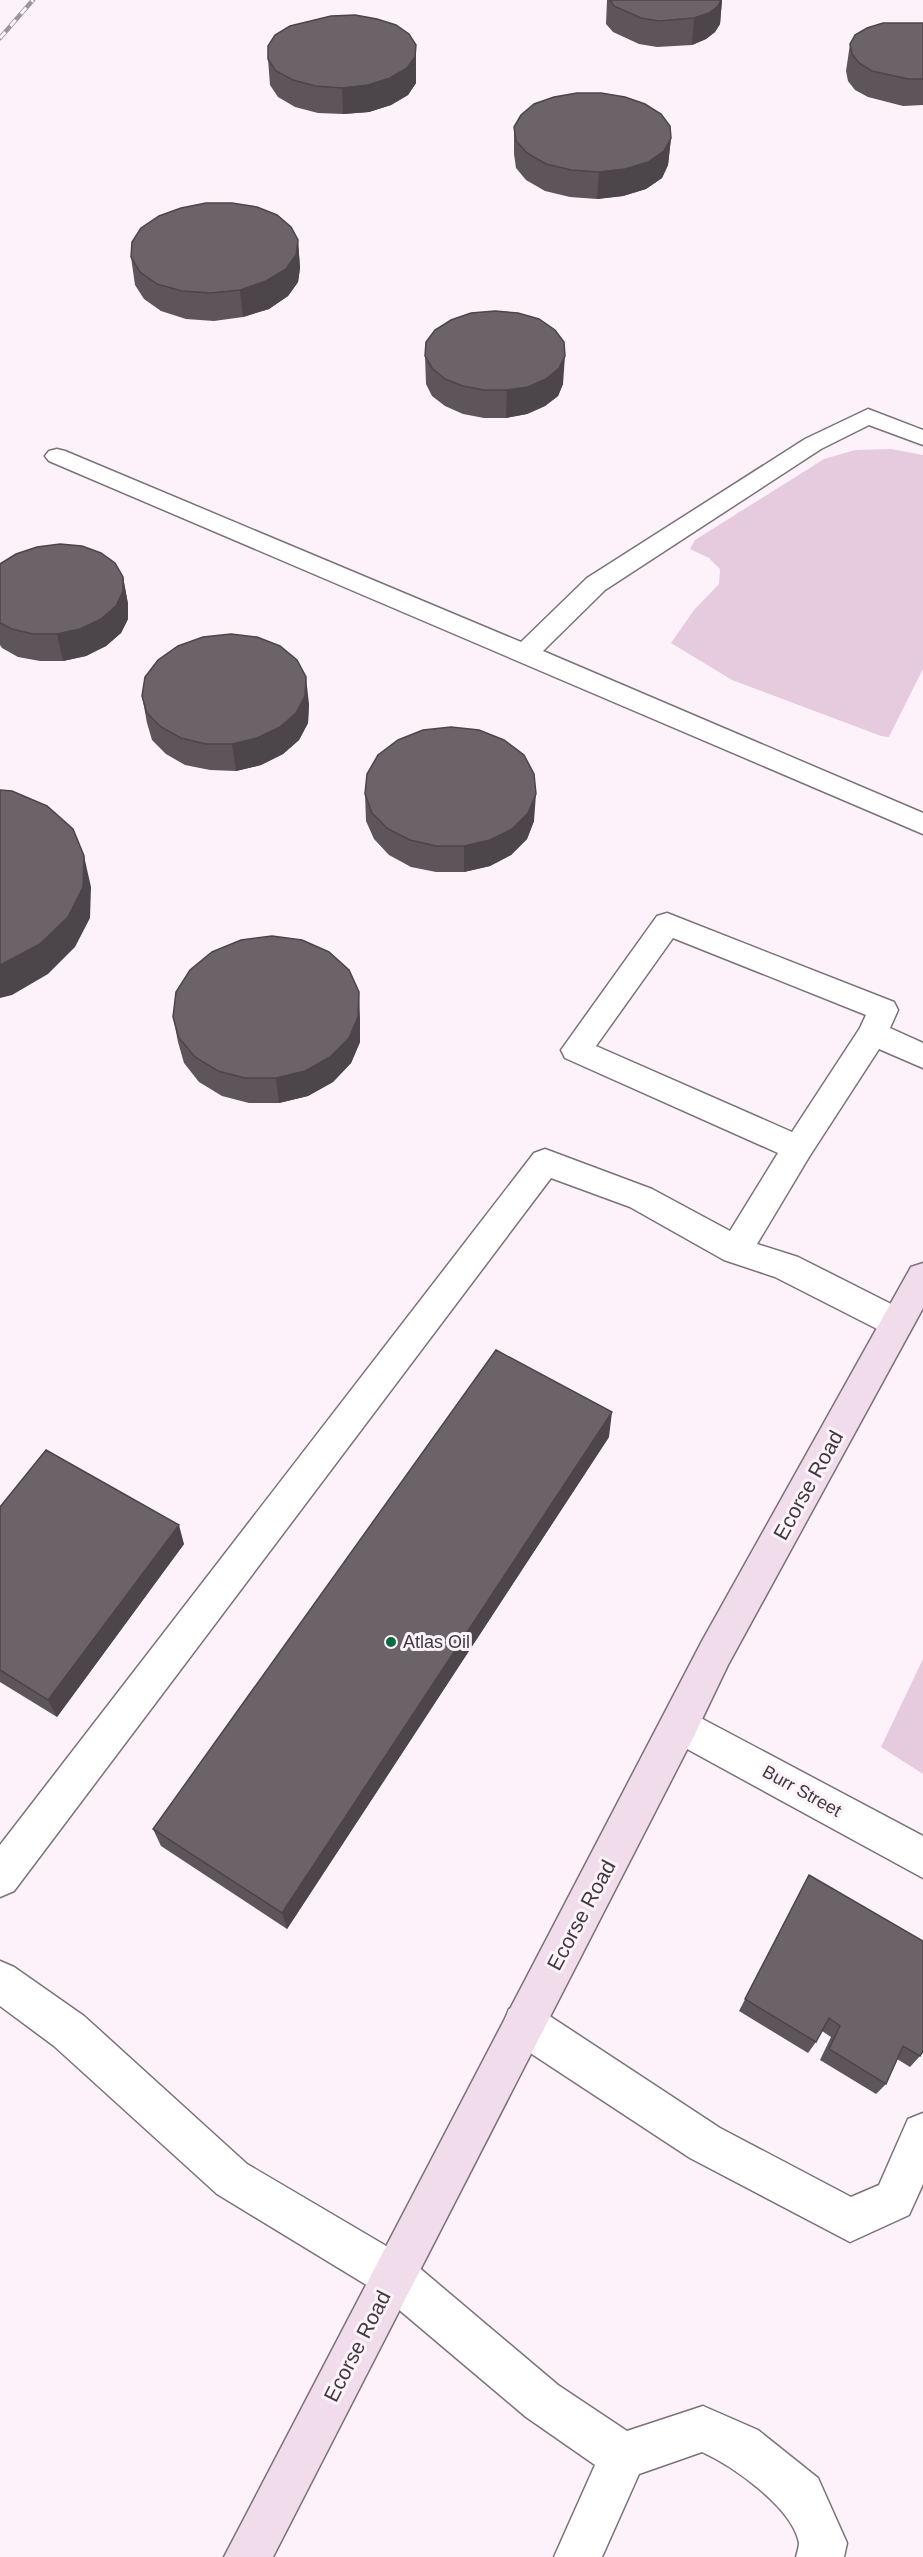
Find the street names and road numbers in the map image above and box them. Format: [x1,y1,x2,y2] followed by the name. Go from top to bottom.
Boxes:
[769,1426,847,1544] street label: Ecorse Road
[759,1761,845,1821] street label: Burr Street
[542,1856,620,1974] street label: Ecorse Road
[319,2287,395,2405] street label: Ecorse Road

